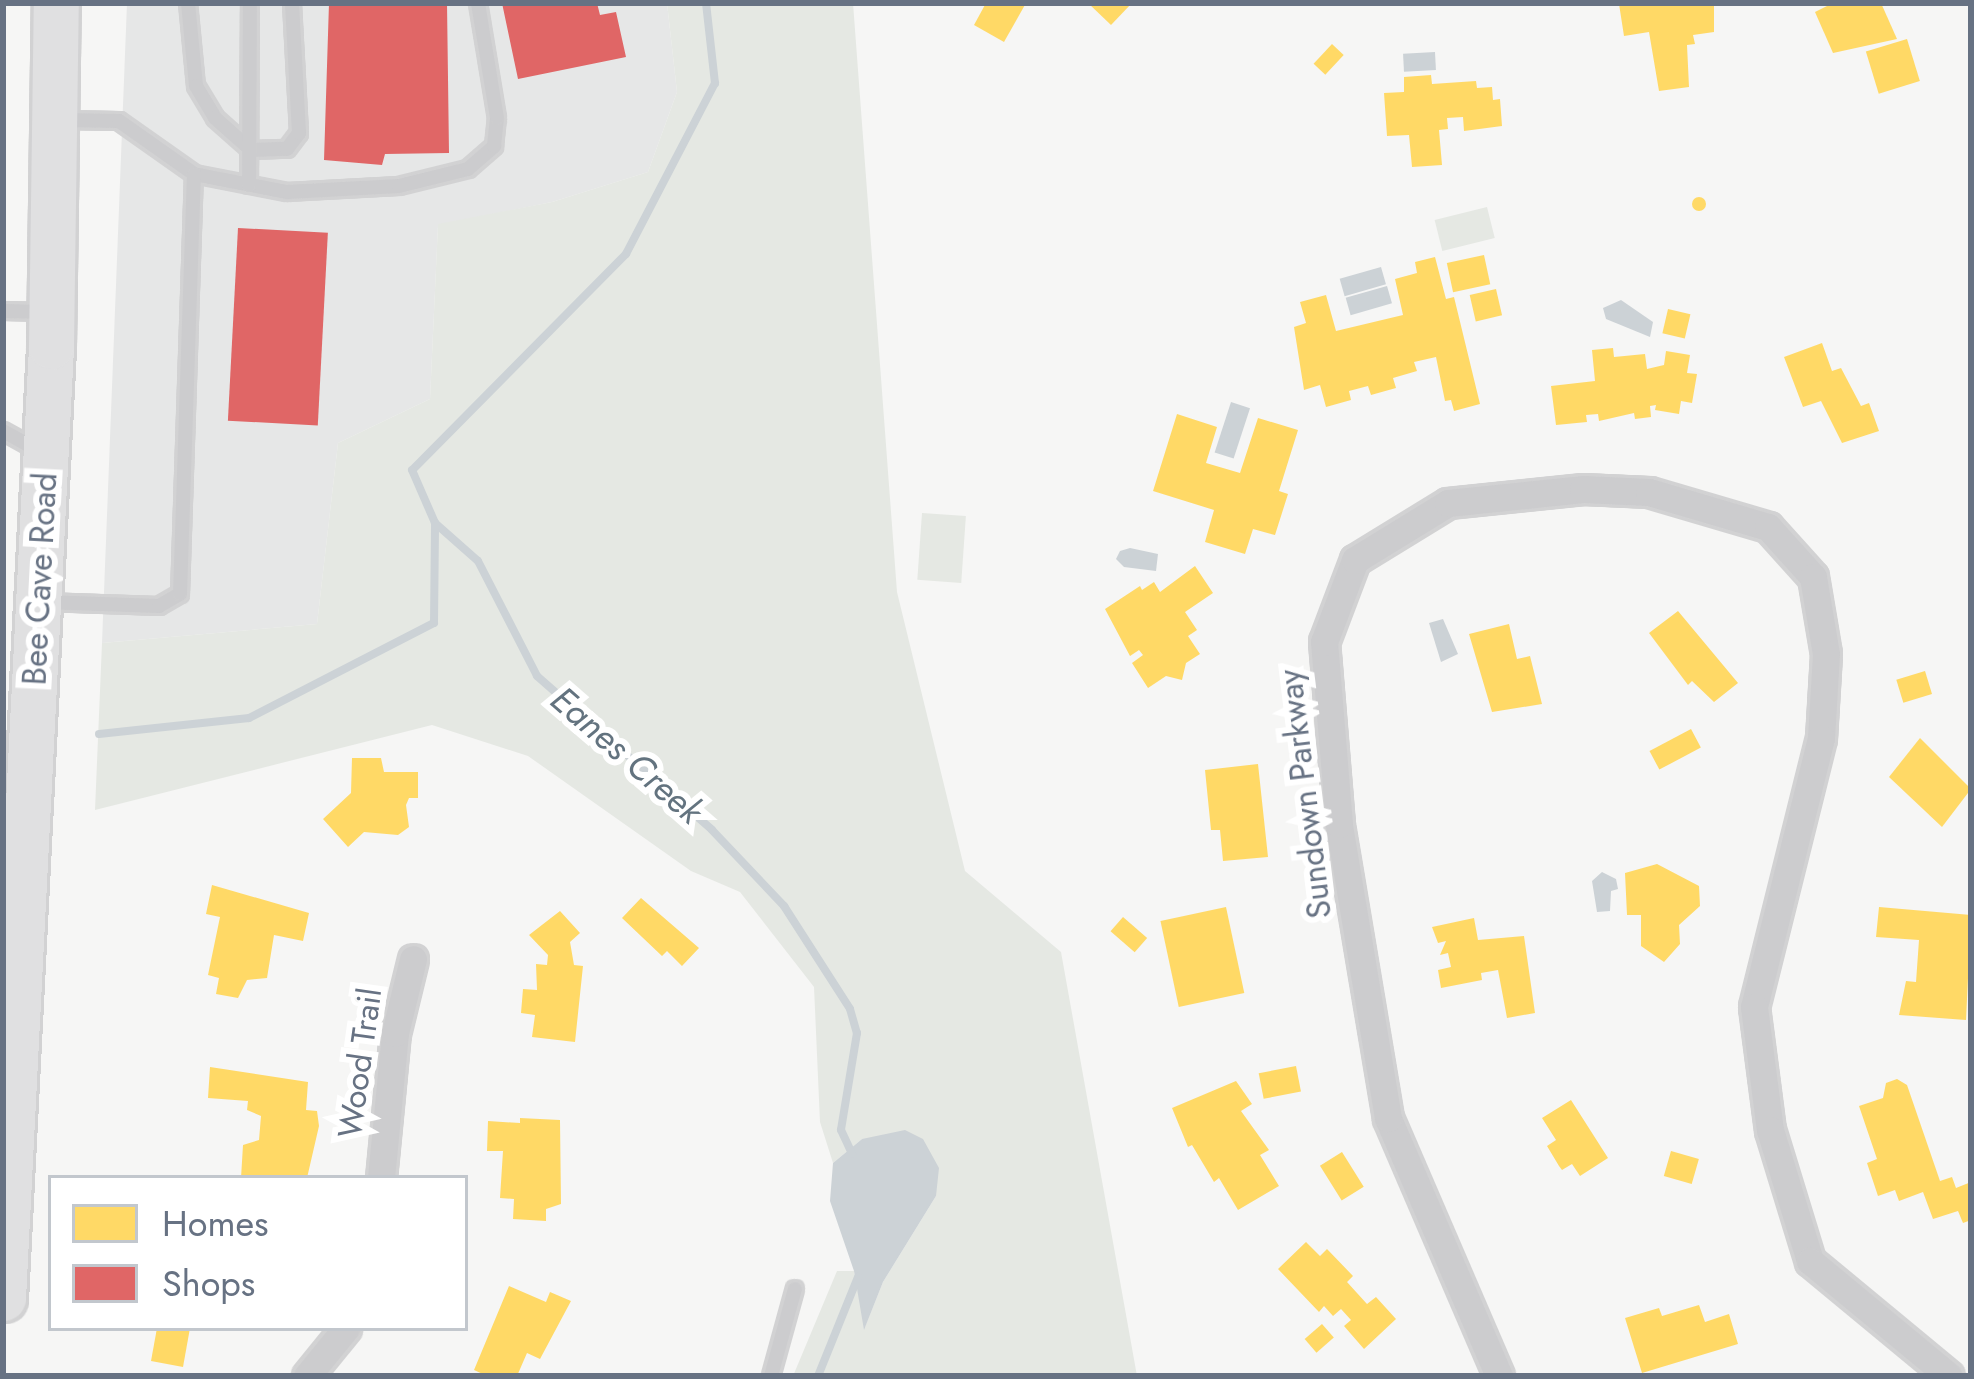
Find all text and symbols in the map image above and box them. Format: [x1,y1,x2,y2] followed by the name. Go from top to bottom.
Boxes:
[15,472,65,686] street label: Bee Cave Road
[1270,667,1340,921] street label: Sundown Parkway
[542,677,712,833] water label: Eanes Creek
[330,986,390,1140] street label: Wood Trail
[48,1175,468,1331] legend
[162,1197,269,1249] text: Homes
[162,1257,255,1309] text: Shops

